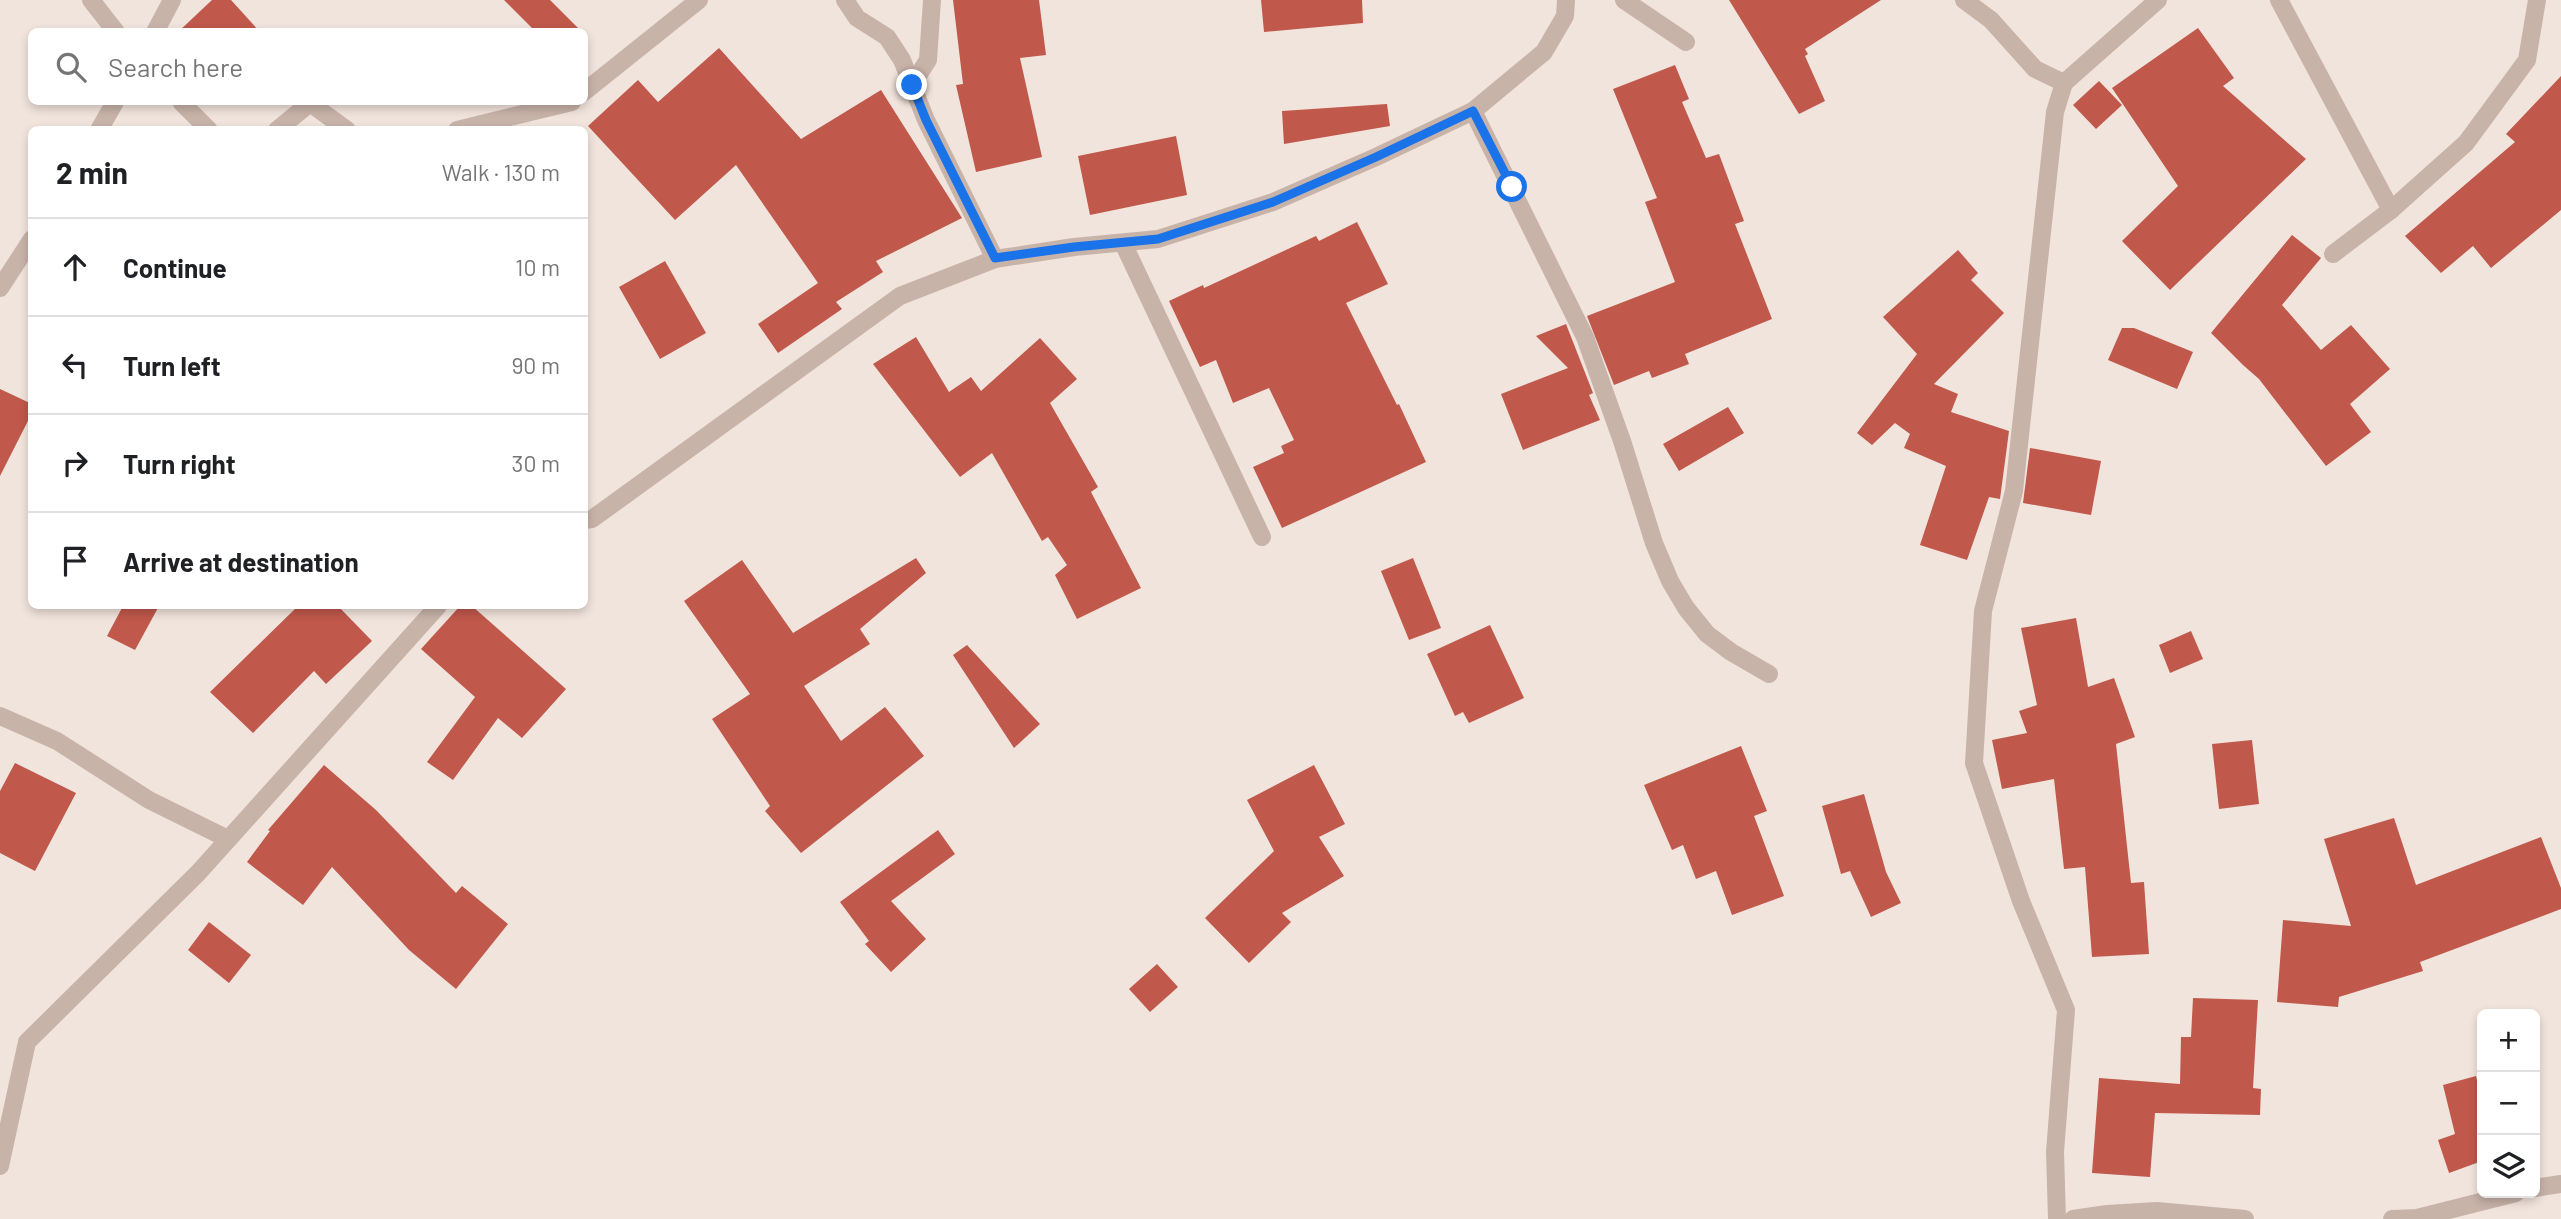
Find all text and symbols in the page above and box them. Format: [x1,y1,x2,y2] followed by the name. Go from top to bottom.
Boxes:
[28,28,588,105] search box
[52,48,90,86] icon: search
[108,51,243,82] text: Search here
[896,69,927,100] route end
[56,154,128,190] text: 2 min
[442,158,560,186] text: Walk · 130 m
[1496,171,1527,202] route start
[56,248,94,286] icon: ahead
[123,252,227,283] text: Continue
[515,253,560,281] text: 10 m
[56,346,94,384] icon: left
[123,350,221,381] text: Turn left
[511,351,560,379] text: 90 m
[56,444,94,482] icon: right
[123,448,236,479] text: Turn right
[512,449,560,477] text: 30 m
[56,542,94,580] icon: arrive
[123,546,359,577] text: Arrive at destination
[2477,1009,2540,1198] map controls
[2477,1009,2540,1072] button: +
[2477,1072,2540,1135] button: −
[2477,1135,2540,1198] button: layers

